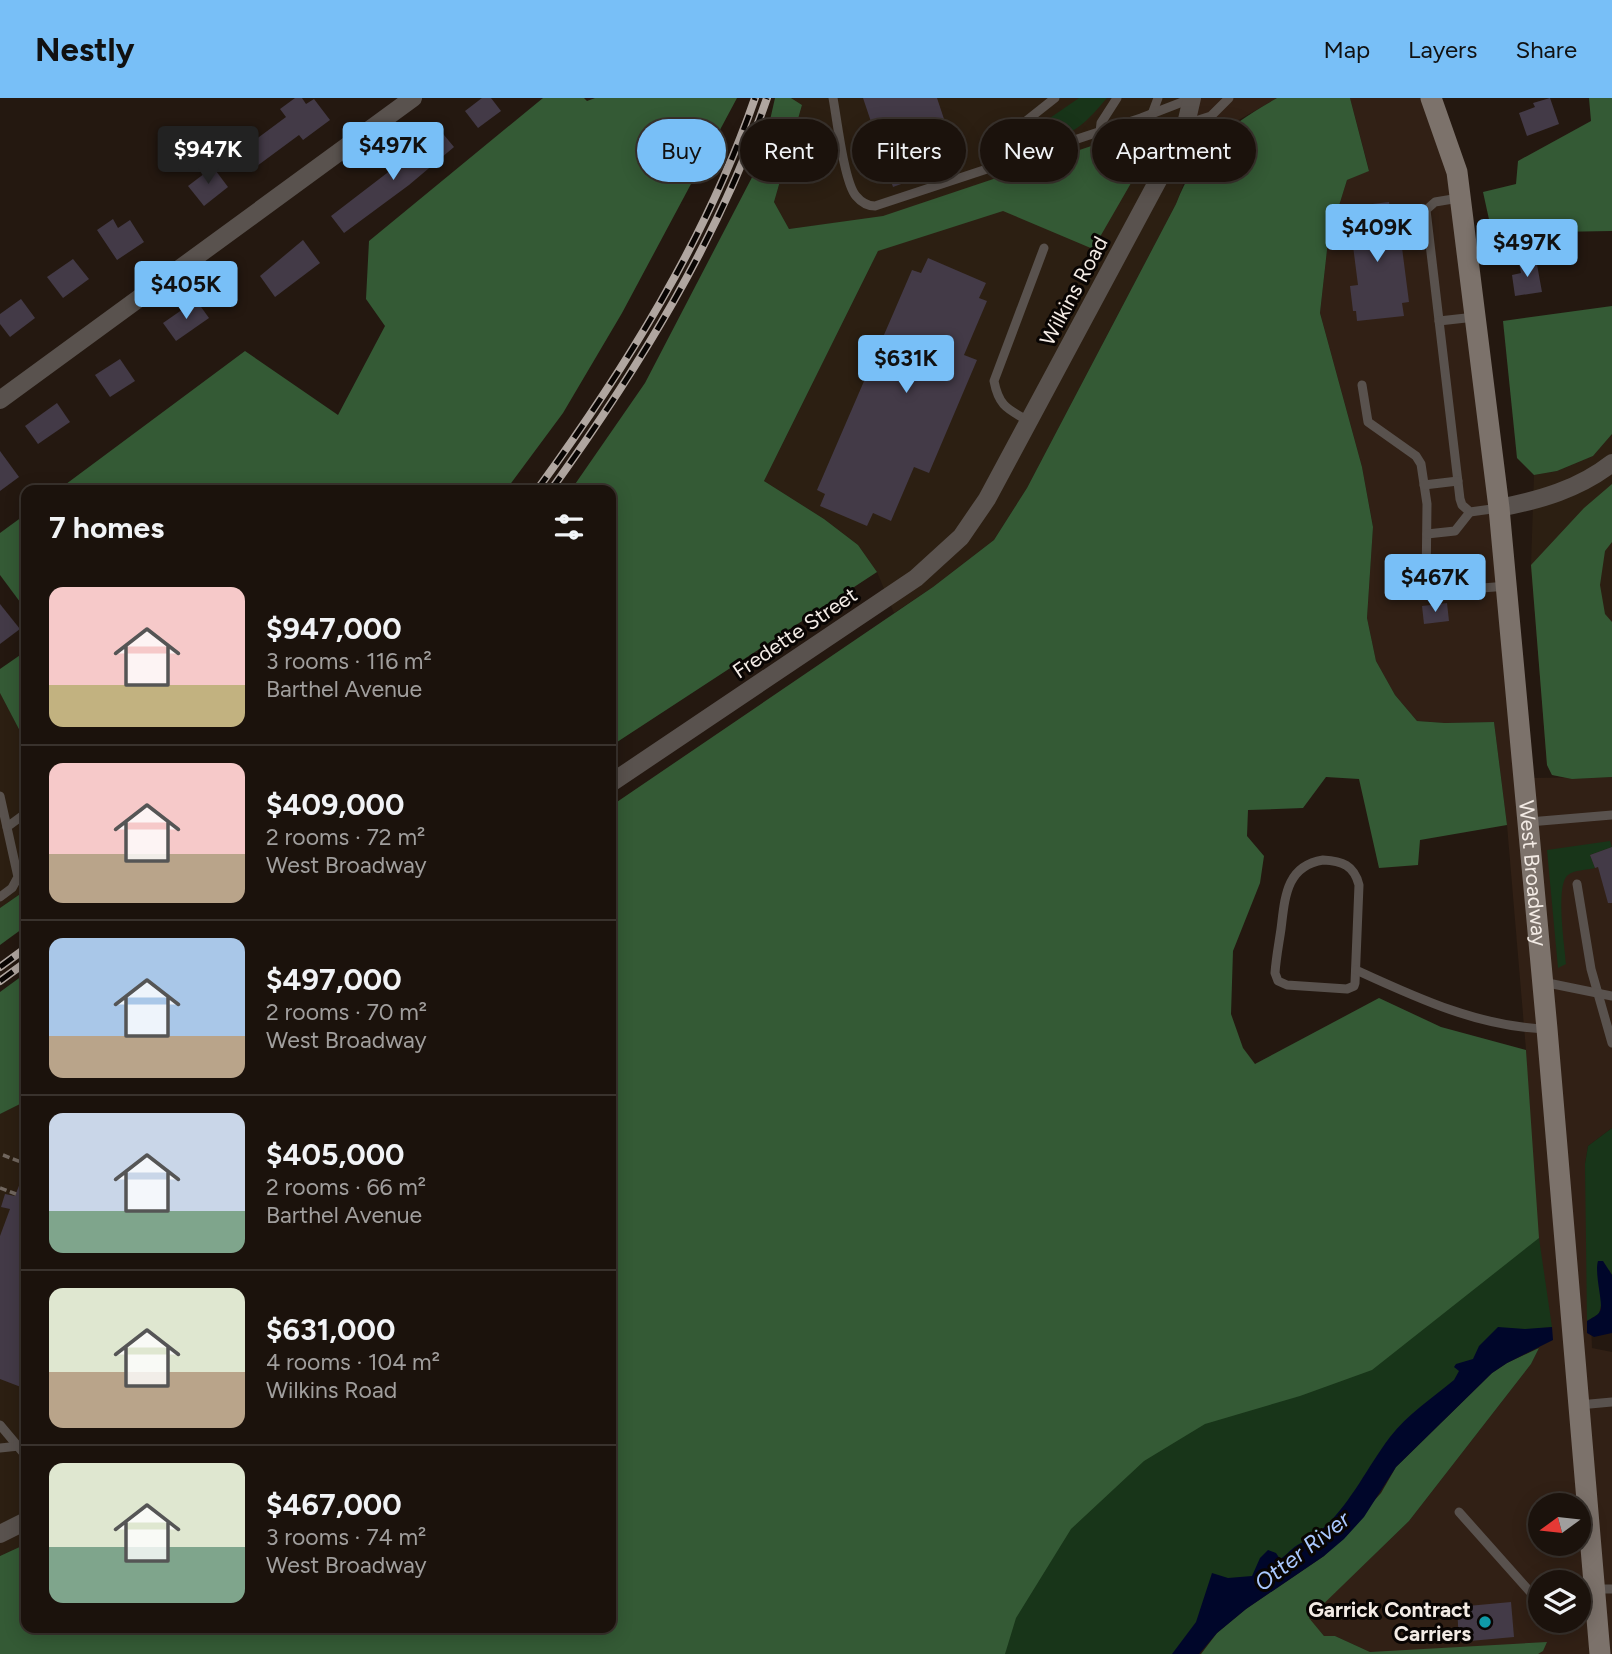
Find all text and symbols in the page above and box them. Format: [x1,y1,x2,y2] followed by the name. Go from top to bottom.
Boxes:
[35,30,135,69] text: Nestly
[1323,35,1370,64] text: Map
[1408,35,1477,64] text: Layers
[1515,35,1577,64] text: Share
[637,119,726,182] chip: Buy
[740,119,838,182] chip: Rent
[852,119,966,182] chip: Filters
[980,119,1078,182] chip: New
[1092,119,1256,182] chip: Apartment
[344,122,442,182] pin: $497K
[159,126,257,186] pin: $947K
[359,131,427,159] text: $497K
[174,135,242,163] text: $947K
[1328,204,1426,264] pin: $409K
[1342,213,1412,241] text: $409K
[1478,220,1576,279] pin: $497K
[1493,228,1561,256] text: $497K
[1034,232,1113,350] street label: Wilkins Road
[137,262,235,321] pin: $405K
[151,270,221,298] text: $405K
[857,336,955,395] pin: $631K
[874,344,938,372] text: $631K
[550,508,588,546] icon: filters
[49,509,164,546] text: 7 homes
[1386,554,1484,614] pin: $467K
[1401,563,1469,591] text: $467K
[728,582,862,683] street label: Fredette Street
[266,610,402,647] text: $947,000
[105,615,189,699] icon: home
[266,647,432,675] text: 3 rooms · 116 m²
[266,675,422,703] text: Barthel Avenue
[266,786,404,823] text: $409,000
[105,791,189,875] icon: home
[1514,799,1552,948] street label: West Broadway
[266,823,425,851] text: 2 rooms · 72 m²
[266,851,427,879] text: West Broadway
[266,961,402,998] text: $497,000
[105,966,189,1050] icon: home
[266,998,427,1026] text: 2 rooms · 70 m²
[266,1026,427,1054] text: West Broadway
[266,1136,405,1173] text: $405,000
[105,1141,189,1225] icon: home
[266,1173,426,1201] text: 2 rooms · 66 m²
[266,1201,422,1229] text: Barthel Avenue
[266,1311,395,1348] text: $631,000
[105,1316,189,1400] icon: home
[266,1348,440,1376] text: 4 rooms · 104 m²
[266,1376,397,1404] text: Wilkins Road
[266,1486,402,1523] text: $467,000
[105,1491,189,1575] icon: home
[1528,1493,1591,1556] north arrow
[1528,1493,1591,1633] map controls
[1249,1504,1356,1597] water label: Otter River
[266,1523,426,1551] text: 3 rooms · 74 m²
[266,1551,427,1579] text: West Broadway
[1528,1570,1591,1633] button: layers
[1308,1597,1471,1646] place label: Garrick Contract Carriers
[1477,1614,1493,1630] marker: Garrick Contract Carriers

